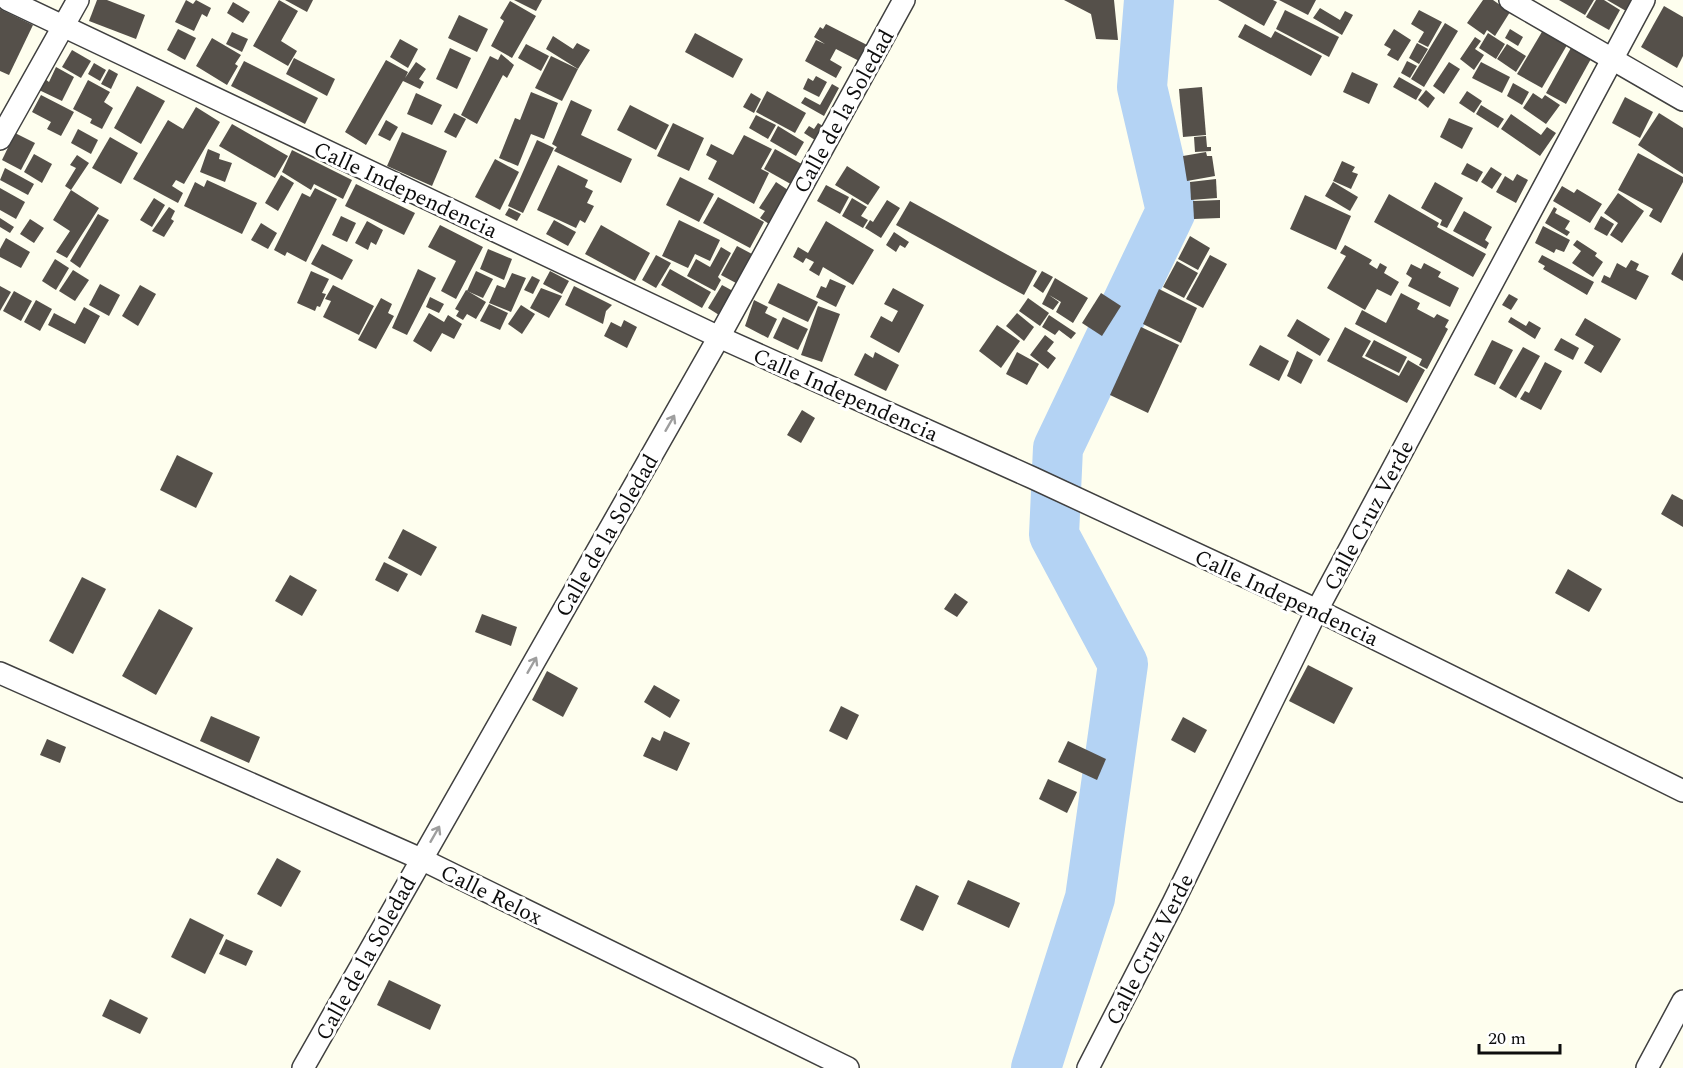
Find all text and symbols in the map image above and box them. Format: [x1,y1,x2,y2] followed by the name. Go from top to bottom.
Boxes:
[785,24,903,200] street label: Calle de la Soledad
[308,133,503,248] street label: Calle Independencia
[747,340,944,451] street label: Calle Independencia
[664,415,676,432] one-way arrow
[1316,435,1423,597] street label: Calle Cruz Verde
[547,448,667,623] street label: Calle de la Soledad
[1189,541,1384,656] street label: Calle Independencia
[526,657,538,674] one-way arrow
[429,826,441,843] one-way arrow
[435,856,548,934] street label: Calle Relox
[1098,868,1203,1031] street label: Calle Cruz Verde
[307,871,425,1047] street label: Calle de la Soledad
[1479,1017,1560,1055] scale bar
[1488,1025,1526,1052] text: 20 m

